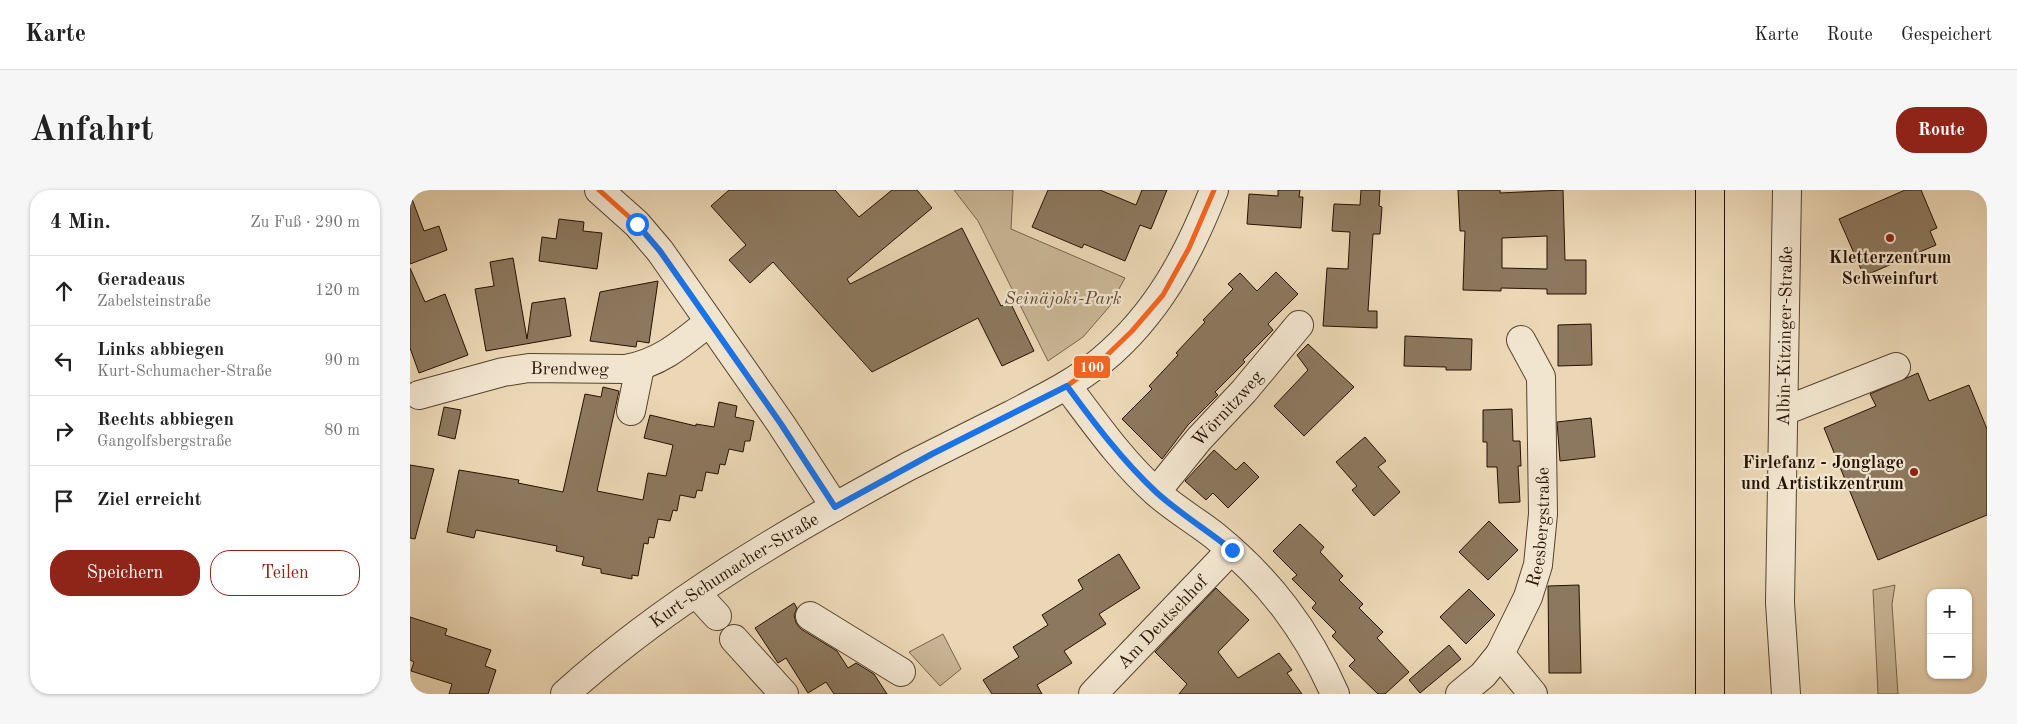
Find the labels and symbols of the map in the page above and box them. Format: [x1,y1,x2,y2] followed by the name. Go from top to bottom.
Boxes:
[626,213,649,236] route start
[1884,232,1896,244] marker: Kletterzentrum Schweinfurt
[1775,246,1796,426] street label: Albin-Kitzinger-Straße
[1829,249,1951,288] place label: Kletterzentrum Schweinfurt
[1004,290,1122,308] park label: Seinäjoki-Park
[1073,355,1111,379] line badge: 100
[530,360,609,379] street label: Brendweg
[1080,361,1104,375] text: 100
[1189,367,1267,450] street label: Wörnitzweg
[1741,454,1904,493] place label: Firlefanz - Jonglage und Artistikzentrum
[1908,466,1920,478] marker: Firlefanz - Jonglage und Artistikzentrum
[1524,467,1553,589] street label: Reesbergstraße
[647,510,822,632] street label: Kurt-Schumacher-Straße
[1221,539,1244,562] route end
[1114,572,1212,673] street label: Am Deutschhof

